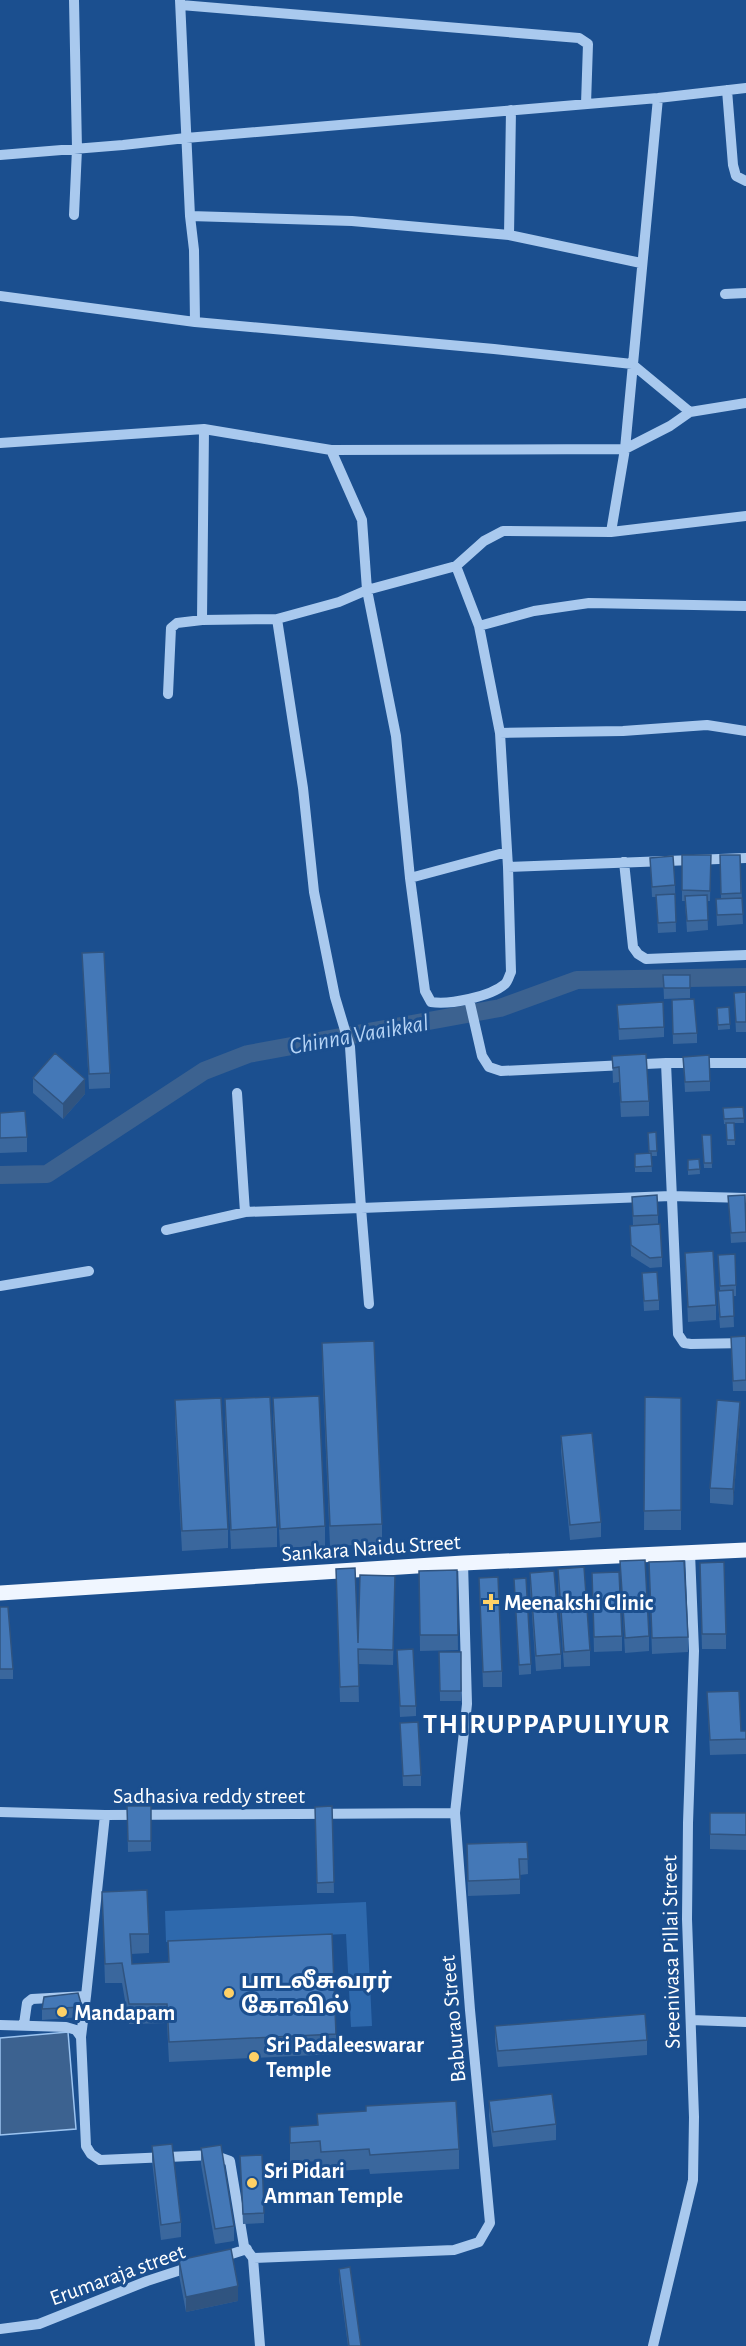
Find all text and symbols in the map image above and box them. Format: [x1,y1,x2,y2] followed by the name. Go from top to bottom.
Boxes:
[288,1011,431,1059] water label: Chinna Vaaikkal
[281,1531,461,1565] street label: Sankara Naidu Street
[504,1592,654,1614] place label: Meenakshi Clinic
[482,1593,500,1611] marker: Meenakshi Clinic
[423,1711,671,1739] district label: THIRUPPAPULIYUR
[113,1785,305,1807] street label: Sadhasiva reddy street
[658,1855,684,2049] street label: Sreenivasa Pillai Street
[436,1954,470,2083] street label: Baburao Street
[241,1969,392,2017] place label: பாடலீசுவரர் கோவில்
[222,1986,236,2000] marker: பாடலீசுவரர் கோவில்
[74,2002,175,2024] place label: Mandapam
[55,2005,69,2019] marker: Mandapam
[266,2034,424,2081] place label: Sri Padaleeswarar Temple
[247,2050,261,2064] marker: Sri Padaleeswarar Temple
[264,2160,403,2207] place label: Sri Pidari Amman Temple
[245,2176,259,2190] marker: Sri Pidari Amman Temple
[47,2240,188,2310] street label: Erumaraja street

